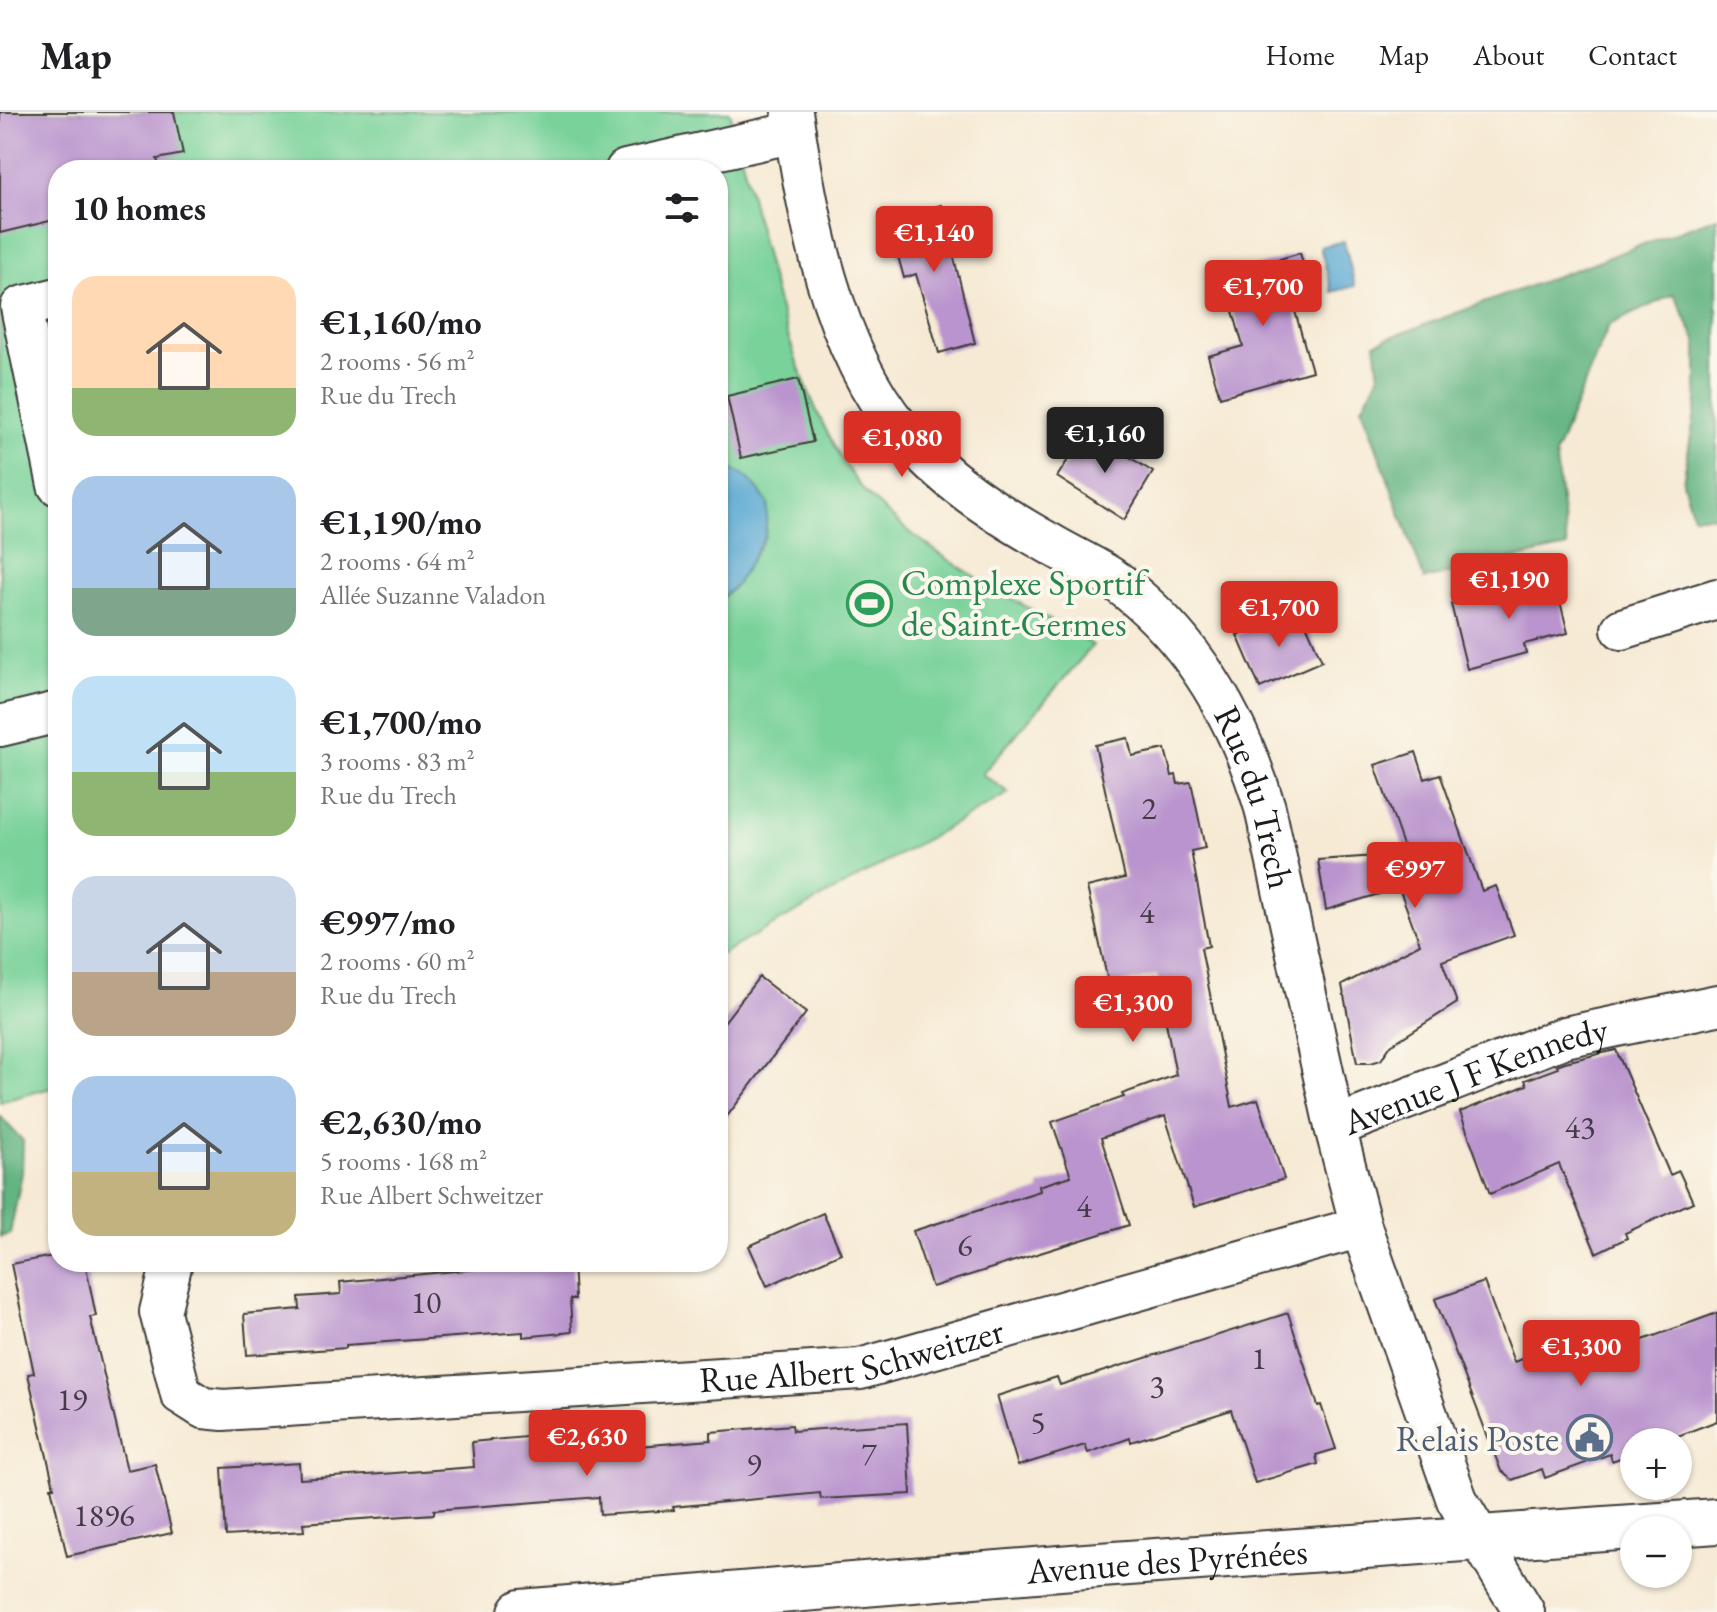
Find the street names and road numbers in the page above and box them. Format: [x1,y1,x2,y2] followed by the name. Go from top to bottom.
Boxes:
[1204,697,1305,893] street label: Rue du Trech
[1335,1005,1612,1146] street label: Avenue J F Kennedy
[698,1306,1009,1403] street label: Rue Albert Schweitzer
[1024,1527,1309,1594] street label: Avenue des Pyrénées

